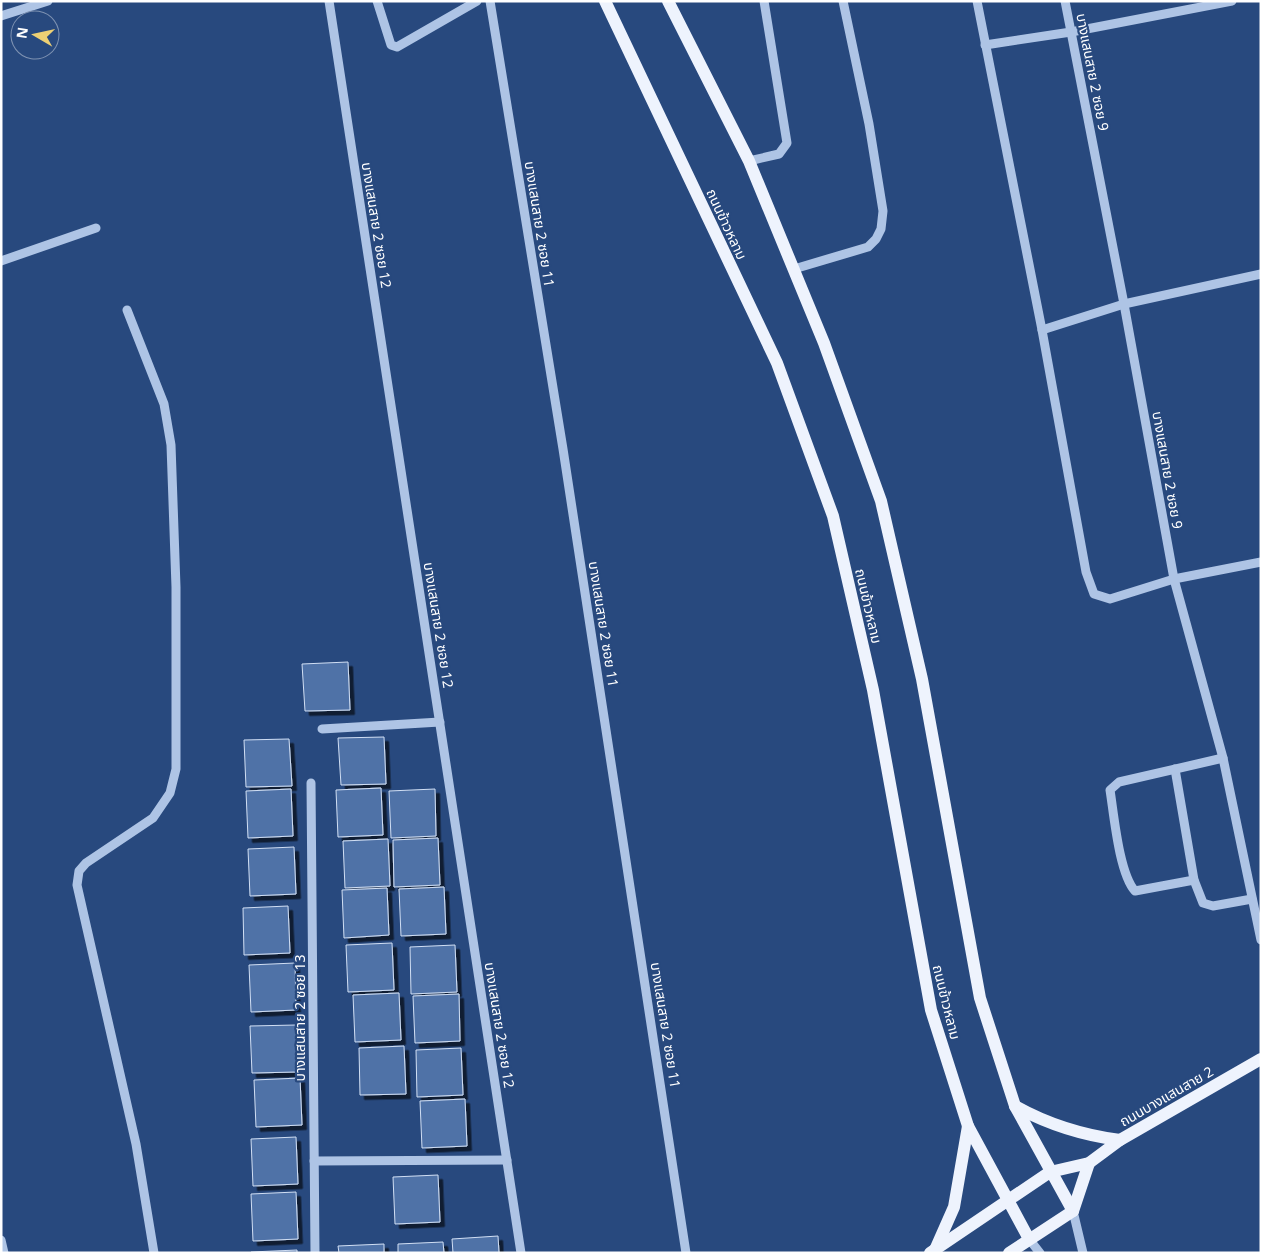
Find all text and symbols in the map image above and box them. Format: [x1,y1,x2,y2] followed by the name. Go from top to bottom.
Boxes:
[10,10,60,60] north arrow
[1072,12,1114,132] street label: บางแสนสาย 2 ซอย 9
[11,26,32,40] text: N
[521,160,559,288] street label: บางแสนสาย 2 ซอย 11
[358,161,396,289] street label: บางแสนสาย 2 ซอย 12
[702,185,752,263] street label: ถนนข้าวหลาม
[1148,410,1188,530] street label: บางแสนสาย 2 ซอย 9
[585,560,623,688] street label: บางแสนสาย 2 ซอย 11
[420,561,458,689] street label: บางแสนสาย 2 ซอย 12
[851,567,887,645] street label: ถนนข้าวหลาม
[290,954,309,1082] street label: บางแสนสาย 2 ซอย 13
[481,961,519,1089] street label: บางแสนสาย 2 ซอย 12
[647,961,685,1089] street label: บางแสนสาย 2 ซอย 11
[929,963,965,1041] street label: ถนนข้าวหลาม
[1116,1061,1216,1131] street label: ถนนบางแสนสาย 2

